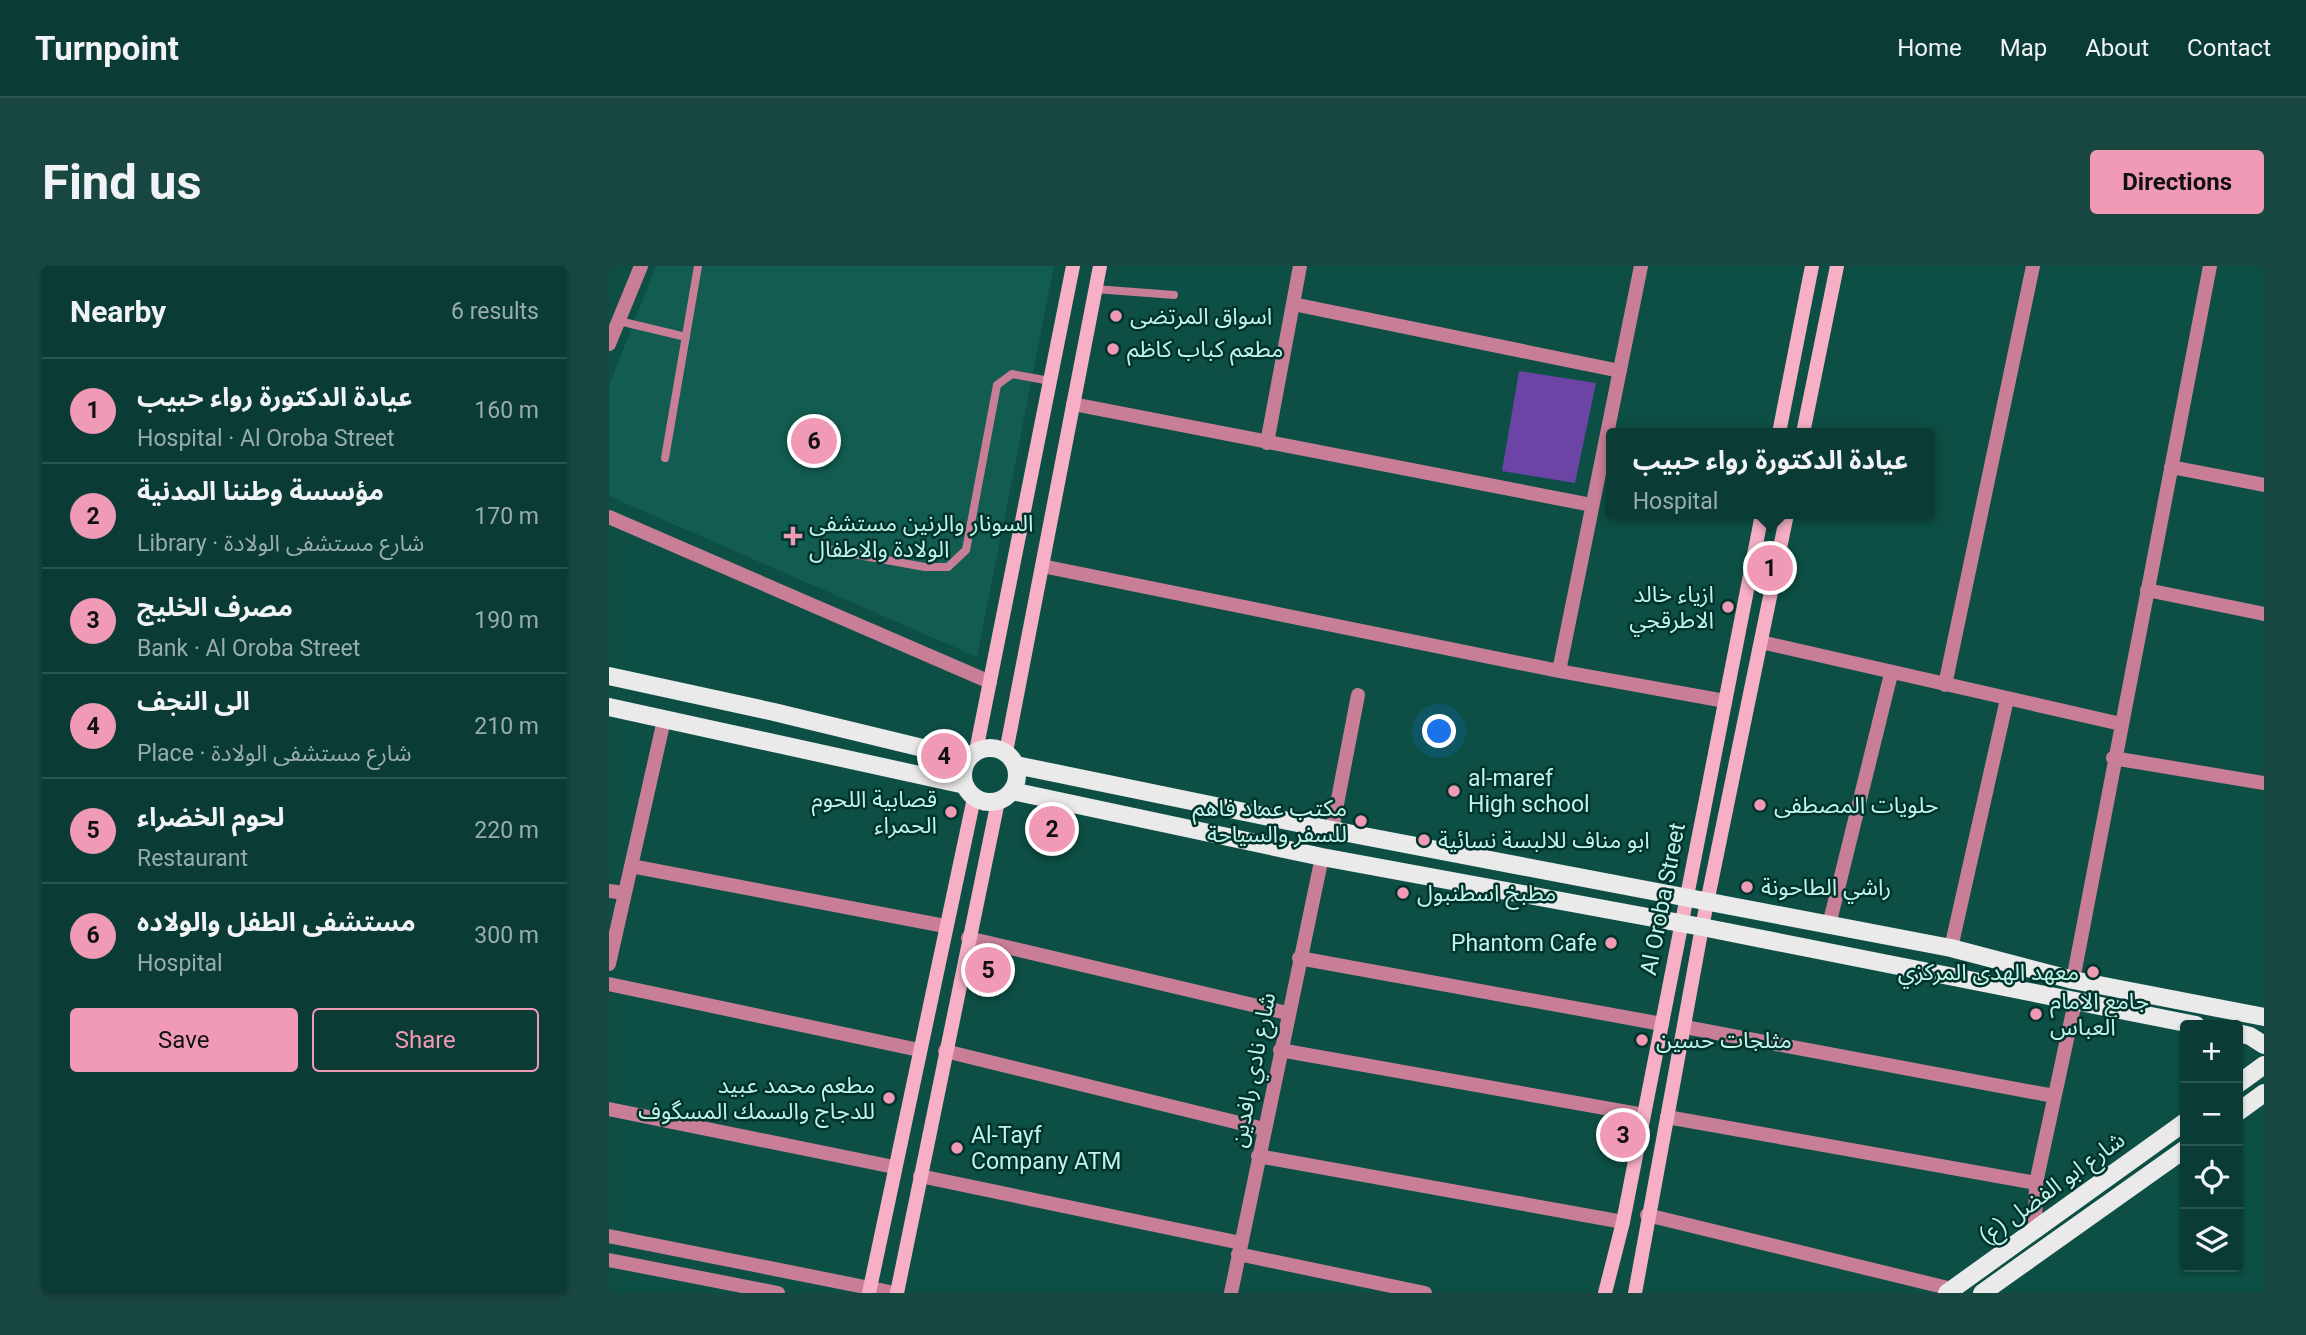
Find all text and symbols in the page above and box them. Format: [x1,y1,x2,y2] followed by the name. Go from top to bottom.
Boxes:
[35,29,179,68] text: Turnpoint
[1897,34,1962,62] text: Home
[2000,34,2047,62] text: Map
[2085,34,2149,62] text: About
[2187,34,2271,62] text: Contact
[2090,150,2264,214] button: Directions
[42,154,202,211] text: Find us
[70,294,166,329] text: Nearby
[451,298,539,325] text: 6 results
[1130,303,1272,330] place label: اسواق المرتضى
[1108,308,1124,324] marker: اسواق المرتضى
[1127,336,1283,366] place label: مطعم كباب كاظم
[1105,341,1121,357] marker: مطعم كباب كاظم
[137,382,413,412] text: عيادة الدكتورة رواء حبيب
[86,397,100,424] text: 1
[474,397,539,424] text: 160 m
[791,415,837,467] pin: 6
[137,425,395,452] text: Hospital · Al Oroba Street
[1606,428,1935,519] popup
[1633,445,1908,475] text: عيادة الدكتورة رواء حبيب
[137,476,384,506] text: مؤسسة وطننا المدنية
[1633,488,1718,515] text: Hospital
[86,503,100,530] text: 2
[474,503,539,530] text: 170 m
[809,510,1033,563] place label: السونار والرنين مستشفى الولادة والاطفال
[783,526,803,546] marker: السونار والرنين مستشفى الولادة والاطفال
[137,530,424,557] text: Library · شارع مستشفى الولادة
[1747,542,1793,594] pin: 1
[1629,581,1714,637] place label: ازياء خالد الاطرقجي
[137,592,293,622] text: مصرف الخليج
[1720,599,1736,615] marker: ازياء خالد الاطرقجي
[86,607,100,634] text: 3
[474,607,539,634] text: 190 m
[137,635,360,662] text: Bank · Al Oroba Street
[137,686,250,716] text: الى النجف
[86,713,100,740] text: 4
[474,713,539,740] text: 210 m
[1422,714,1456,748] your location
[921,730,967,782] pin: 4
[137,740,412,767] text: Place · شارع مستشفى الولادة
[1468,765,1590,818] place label: al-maref High school
[1446,783,1462,799] marker: al-maref High school
[812,786,937,839] place label: قصابية اللحوم الحمراء
[1774,792,1939,819] place label: حلويات المصطفى
[1192,795,1347,848] place label: مكتب عماد فاهم للسفر والسياحة
[1752,797,1768,813] marker: حلويات المصطفى
[137,802,284,832] text: لحوم الخضراء
[1029,803,1075,855] pin: 2
[943,804,959,820] marker: قصابية اللحوم الحمراء
[1353,813,1369,829] marker: مكتب عماد فاهم للسفر والسياحة
[86,817,100,844] text: 5
[474,817,539,844] text: 220 m
[1635,821,1691,977] street label: Al Oroba Street
[1438,827,1650,854] place label: ابو مناف للالبسة نسائية
[1416,832,1432,848] marker: ابو مناف للالبسة نسائية
[137,845,248,872] text: Restaurant
[1761,874,1891,904] place label: راشي الطاحونة
[1739,879,1755,895] marker: راشي الطاحونة
[1417,880,1556,910] place label: مطبخ اسطنبول
[1395,885,1411,901] marker: مطبخ اسطنبول
[137,907,416,937] text: مستشفى الطفل والولاده
[86,922,100,949] text: 6
[474,922,539,949] text: 300 m
[1451,930,1597,957] place label: Phantom Cafe
[1603,935,1619,951] marker: Phantom Cafe
[965,944,1011,996] pin: 5
[137,950,223,977] text: Hospital
[1898,959,2079,989] place label: معهد الهدى المركزي
[2085,964,2101,980] marker: معهد الهدى المركزي
[2050,988,2149,1041] place label: جامع الامام العباس
[1225,990,1285,1150] street label: شارع نادي رافدين
[2028,1006,2044,1022] marker: جامع الامام العباس
[70,1008,298,1072] button: Save
[312,1008,539,1072] button: Share
[2180,1020,2243,1272] map controls
[2180,1020,2243,1083] button: +
[1656,1027,1792,1054] place label: مثلجات حسين
[1634,1032,1650,1048] marker: مثلجات حسين
[638,1072,875,1128] place label: مطعم محمد عبيد للدجاج والسمك المسگوف
[2180,1083,2243,1146] button: −
[881,1090,897,1106] marker: مطعم محمد عبيد للدجاج والسمك المسگوف
[1600,1109,1646,1161] pin: 3
[971,1122,1121,1175] place label: Al-Tayf Company ATM
[1974,1126,2132,1252] street label: شارع ابو الفضل (ع)
[949,1140,965,1156] marker: Al-Tayf Company ATM
[2180,1146,2243,1209] button: locate
[2180,1209,2243,1272] button: layers

